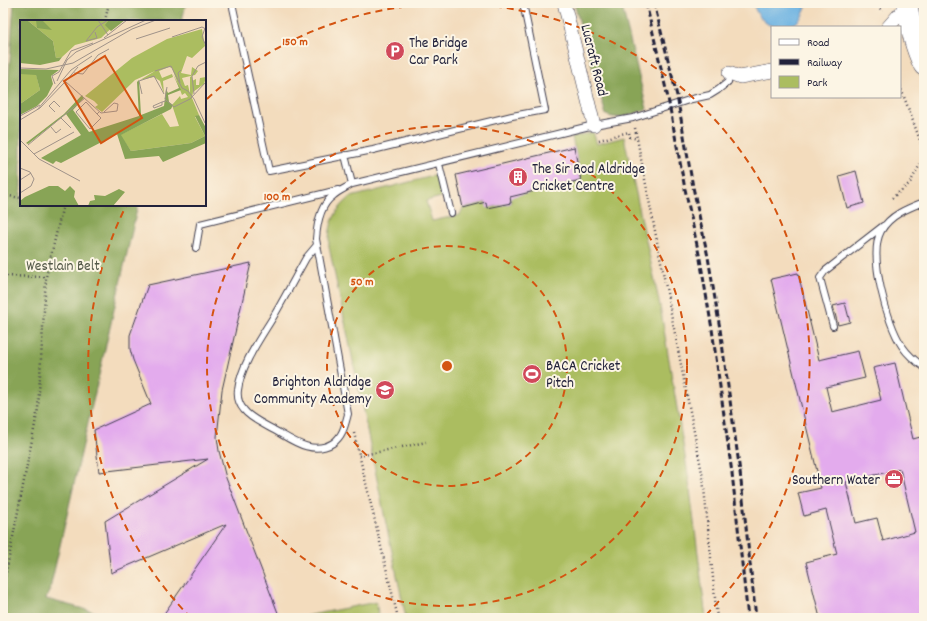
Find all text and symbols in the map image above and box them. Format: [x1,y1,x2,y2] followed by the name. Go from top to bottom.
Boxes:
[20,20,206,206] inset map
[573,22,613,99] street label: Lucraft Road
[771,26,901,98] legend
[409,33,468,72] place label: The Bridge Car Park
[282,34,308,51] text: 150 m
[807,35,829,52] text: Road
[384,40,406,62] parking icon: The Bridge Car Park
[807,55,843,72] text: Railway
[807,75,828,92] text: Park
[532,159,645,198] place label: The Sir Rod Aldridge Cricket Centre
[507,166,529,188] building icon: The Sir Rod Aldridge Cricket Centre
[264,189,290,206] text: 100 m
[26,256,100,278] park label: Westlain Belt
[350,274,374,291] text: 50 m
[546,356,621,395] place label: BACA Cricket Pitch
[440,359,454,373] centre of rings
[521,363,543,385] sports icon: BACA Cricket Pitch
[254,372,372,411] place label: Brighton Aldridge Community Academy
[374,379,396,401] school or university icon: Brighton Aldridge Community Academy
[883,468,905,490] office icon: Southern Water
[792,470,880,492] place label: Southern Water

